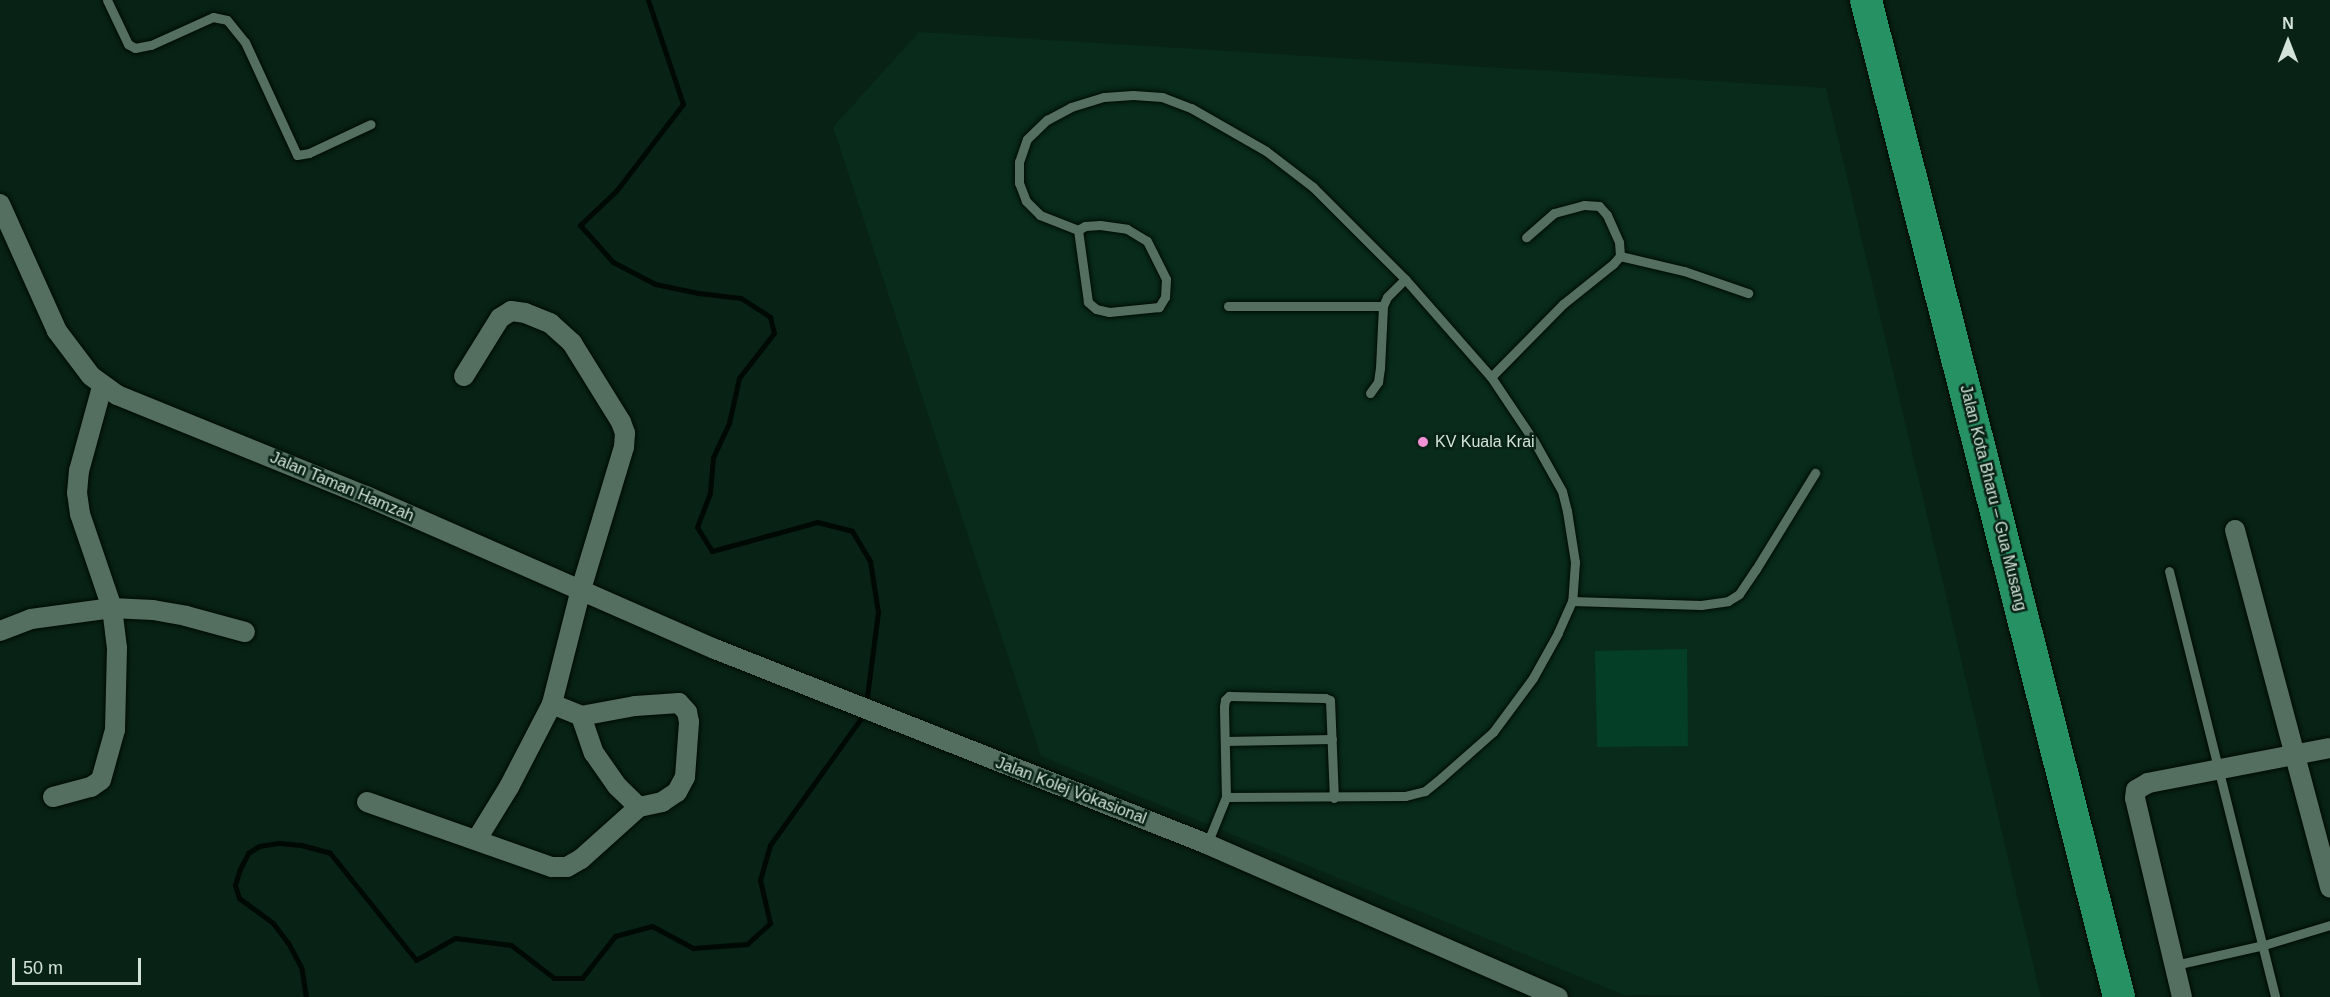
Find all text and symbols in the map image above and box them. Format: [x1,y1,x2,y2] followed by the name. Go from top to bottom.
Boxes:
[2258,12,2318,72] north arrow
[2282,15,2294,32] text: N
[1956,383,2030,613] street label: Jalan Kota Bharu – Gua Musang
[1435,432,1535,452] place label: KV Kuala Krai
[1416,435,1430,449] marker: KV Kuala Krai
[267,448,417,526] street label: Jalan Taman Hamzah
[993,753,1149,829] street label: Jalan Kolej Vokasional
[15,946,144,984] scale bar
[23,958,63,978] text: 50 m

